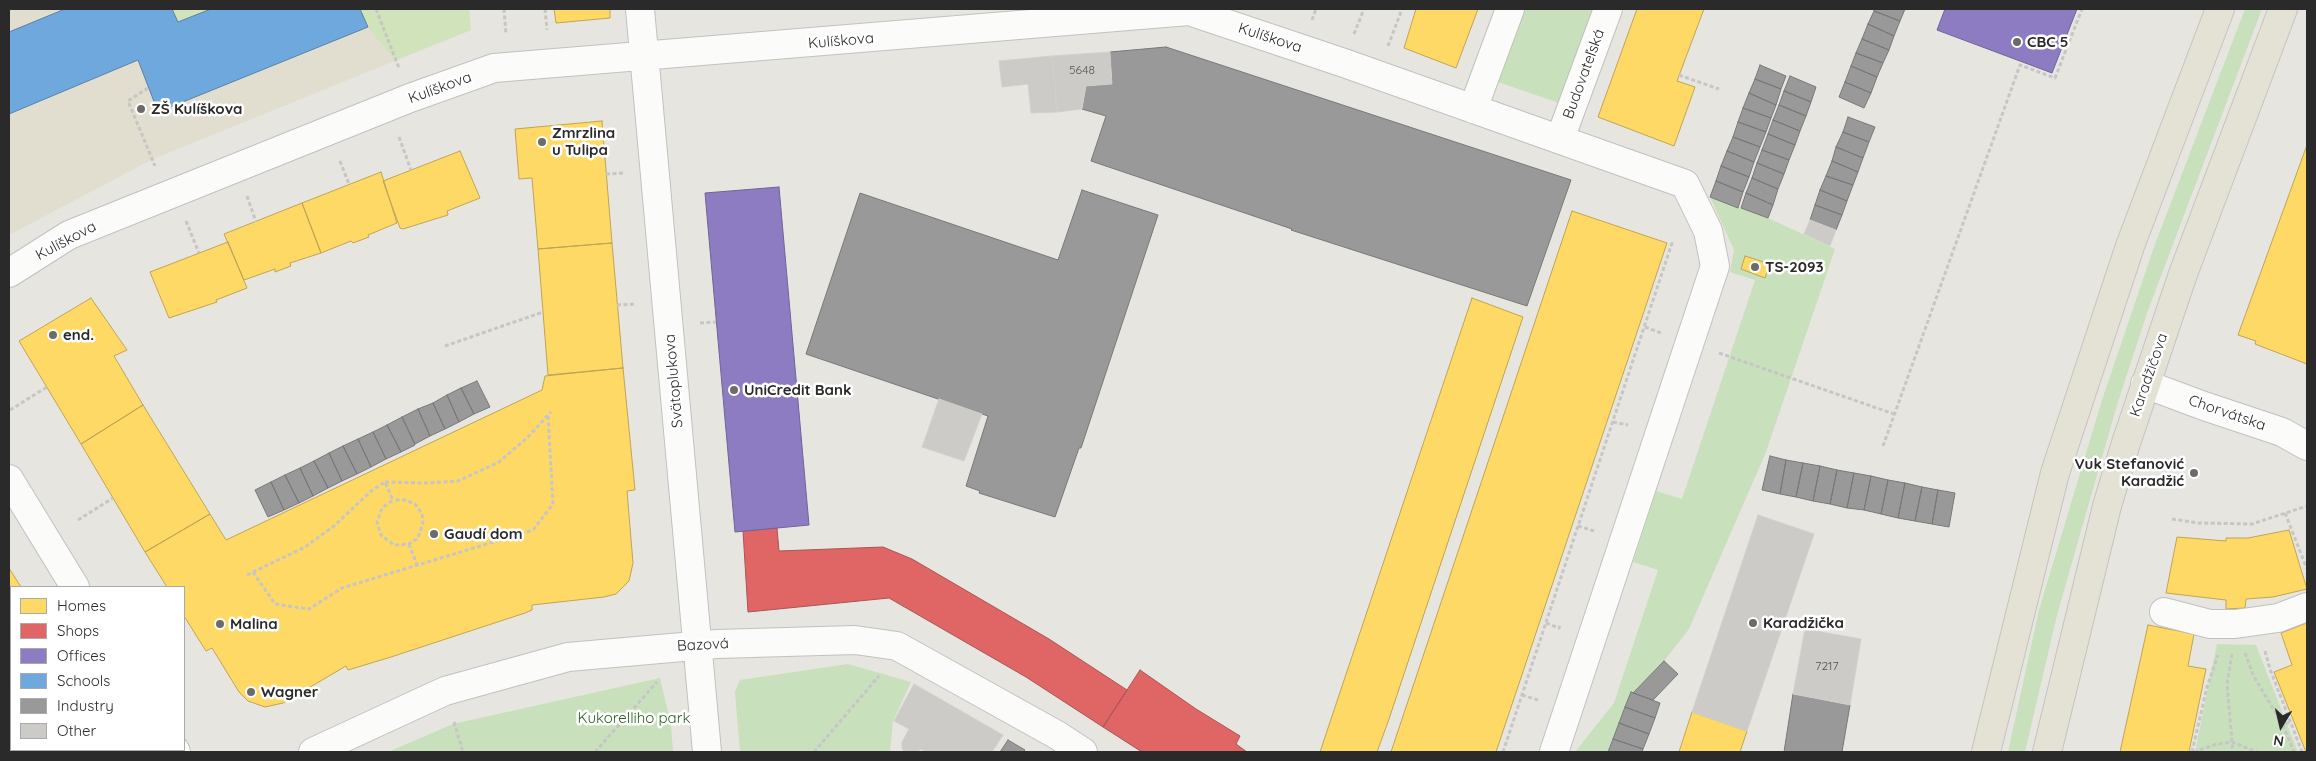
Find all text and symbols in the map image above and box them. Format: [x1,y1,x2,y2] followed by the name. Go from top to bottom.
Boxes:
[1236,19,1304,57] street label: Kulíškova
[1559,26,1609,122] street label: Budovateľská
[807,29,875,53] street label: Kulíškova
[2027,33,2068,51] place label: CBC 5
[2011,36,2023,48] marker: CBC 5
[1069,63,1095,77] house number: 5648
[406,68,474,108] street label: Kulíškova
[151,100,242,118] place label: ZŠ Kulíškova
[135,103,147,115] marker: ZŠ Kulíškova
[552,124,615,159] place label: Zmrzlina u Tulipa
[536,136,548,148] marker: Zmrzlina u Tulipa
[33,218,99,264] street label: Kulíškova
[1765,258,1824,276] place label: TS-2093
[1749,261,1761,273] marker: TS-2093
[63,326,94,344] place label: end.
[47,329,59,341] marker: end.
[2126,331,2172,419] street label: Karadžičova
[661,333,687,429] street label: Svätoplukova
[744,381,852,399] place label: UniCredit Bank
[728,384,740,396] marker: UniCredit Bank
[2186,391,2268,435] street label: Chorvátska
[2075,455,2184,490] place label: Vuk Stefanović Karadžić
[2188,467,2200,479] marker: Vuk Stefanović Karadžić
[444,525,522,543] place label: Gaudí dom
[428,528,440,540] marker: Gaudí dom
[10,586,185,751] legend
[57,596,106,615] text: Homes
[1763,614,1844,632] place label: Karadžička
[230,615,278,633] place label: Malina
[1747,617,1759,629] marker: Karadžička
[214,618,226,630] marker: Malina
[57,621,99,640] text: Shops
[677,635,729,655] street label: Bazová
[57,646,106,665] text: Offices
[1815,659,1839,673] house number: 7217
[57,671,110,690] text: Schools
[261,683,318,701] place label: Wagner
[245,686,257,698] marker: Wagner
[57,696,114,715] text: Industry
[2256,701,2306,751] north arrow
[578,709,690,727] park label: Kukorelliho park
[57,721,96,740] text: Other
[2272,731,2285,751] text: N

